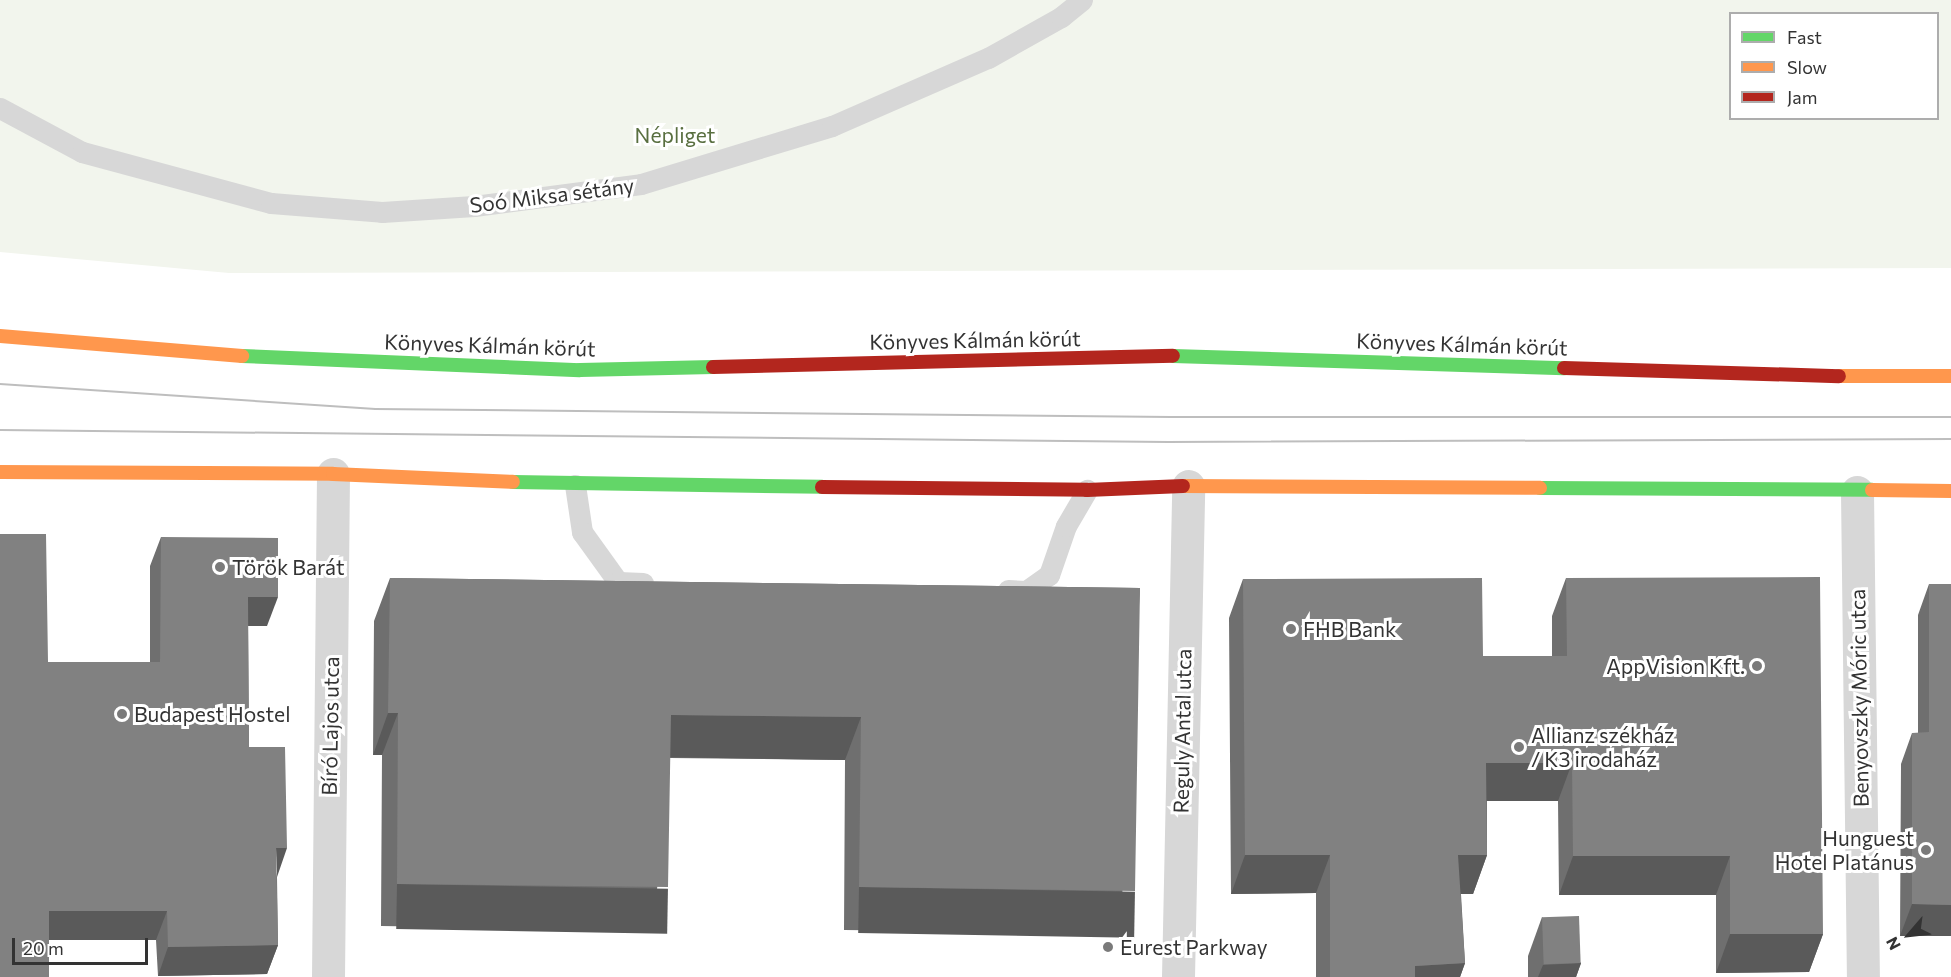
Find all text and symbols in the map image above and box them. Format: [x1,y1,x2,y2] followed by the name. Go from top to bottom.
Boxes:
[1729,12,1939,120] legend
[1787,26,1822,48] text: Fast
[1787,56,1827,78] text: Slow
[1787,86,1817,108] text: Jam
[635,122,715,148] park label: Népliget
[468,172,636,218] street label: Soó Miksa sétány
[869,326,1081,354] street label: Könyves Kálmán körút
[1356,328,1568,360] street label: Könyves Kálmán körút
[384,329,596,361] street label: Könyves Kálmán körút
[232,554,345,580] place label: Török Barát
[213,560,227,574] marker: Török Barát
[1844,589,1874,807] street label: Benyovszky Móric utca
[1303,616,1396,642] place label: FHB Bank
[1284,622,1298,636] marker: FHB Bank
[1168,648,1196,814] street label: Reguly Antal utca
[1606,653,1745,679] place label: AppVision Kft.
[316,656,344,796] street label: Bíró Lajos utca
[1750,659,1764,673] marker: AppVision Kft.
[134,701,290,727] place label: Budapest Hostel
[115,707,129,721] marker: Budapest Hostel
[1531,722,1675,772] place label: Allianz székház / K3 irodaház
[1512,740,1526,754] marker: Allianz székház / K3 irodaház
[1775,825,1914,875] place label: Hunguest Hotel Platánus
[1919,843,1933,857] marker: Hunguest Hotel Platánus
[1879,905,1939,965] north arrow
[15,926,152,964] scale bar
[1120,934,1268,960] place label: Eurest Parkway
[1881,934,1904,953] text: N
[23,937,64,959] text: 20 m
[1101,940,1115,954] marker: Eurest Parkway

